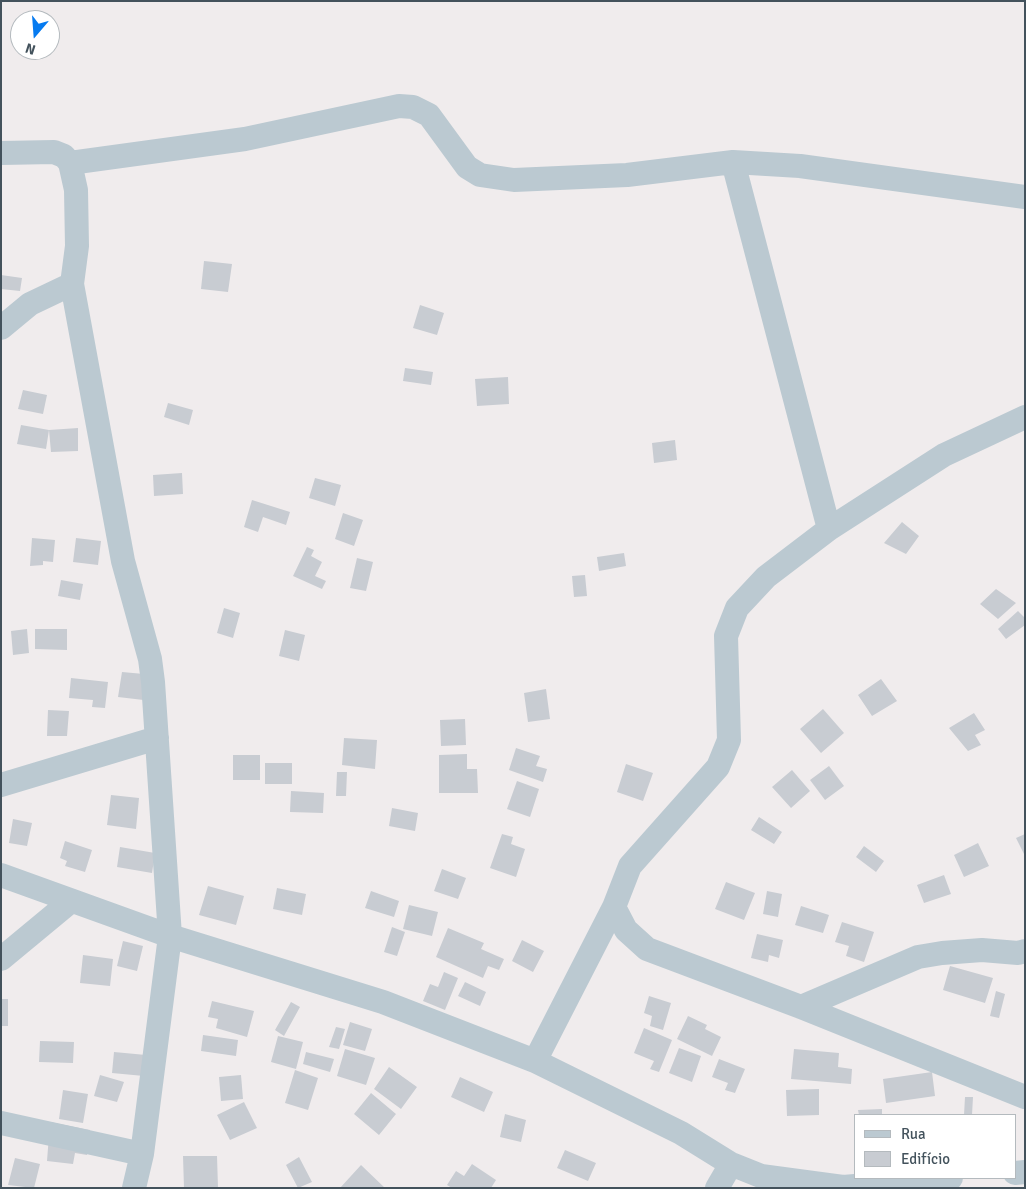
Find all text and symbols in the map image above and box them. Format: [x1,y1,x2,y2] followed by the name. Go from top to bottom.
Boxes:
[10,10,60,60] north arrow
[23,39,38,58] text: N
[854,1114,1016,1179] legend
[901,1125,926,1143] text: Rua
[901,1150,950,1168] text: Edifício

